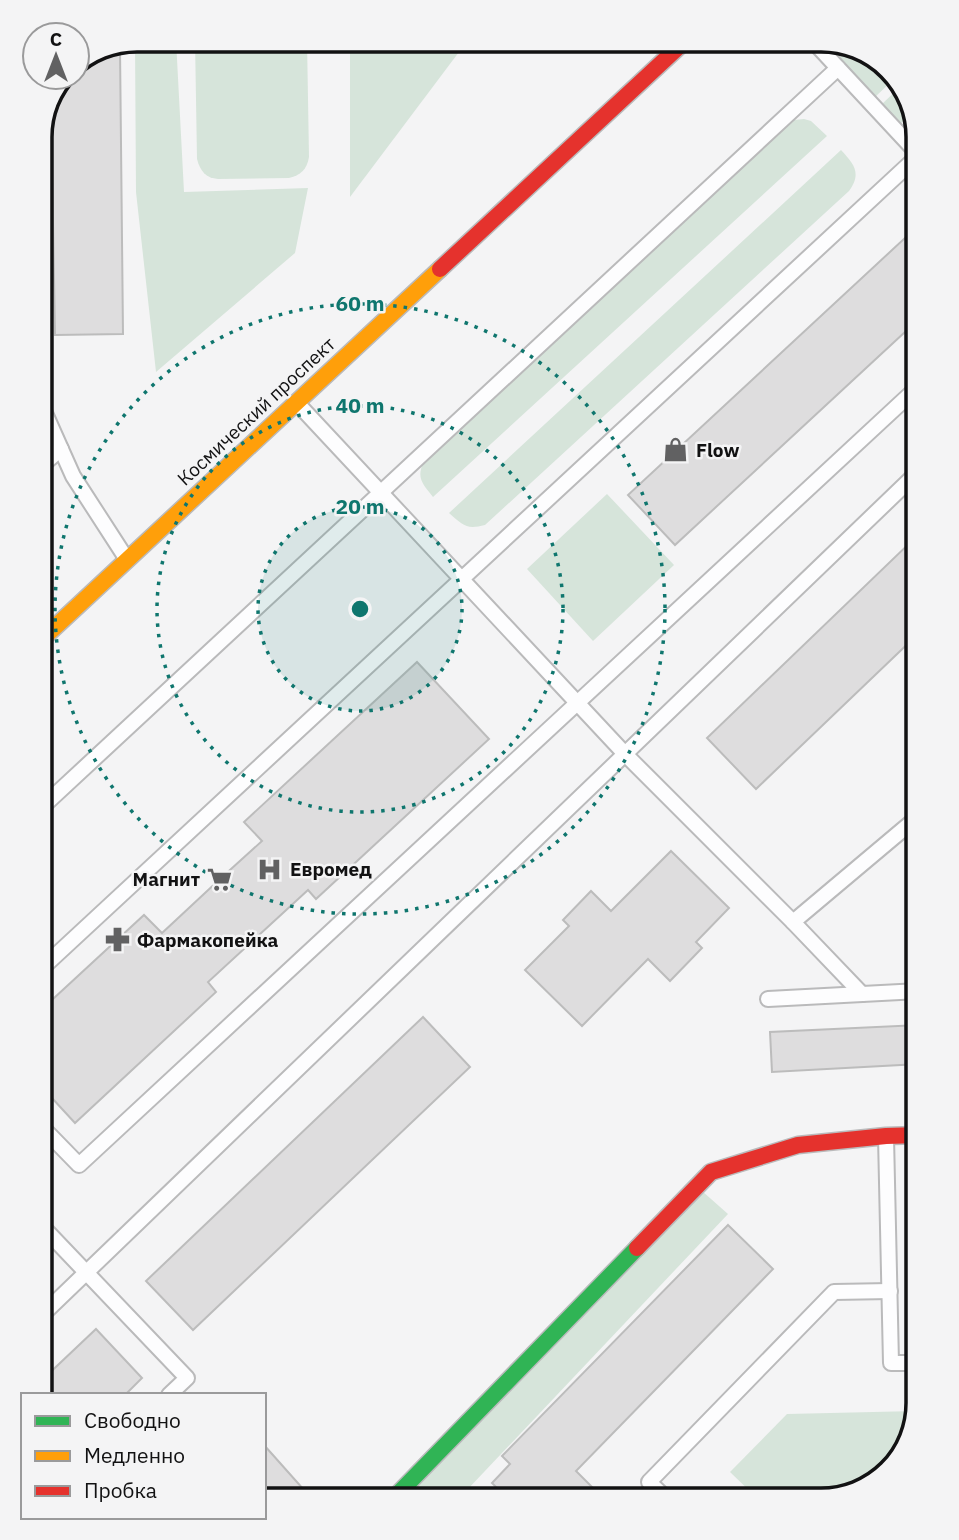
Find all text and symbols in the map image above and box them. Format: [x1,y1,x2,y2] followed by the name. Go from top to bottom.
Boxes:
[21,21,91,91] north arrow
[50,27,62,51] text: С
[336,289,384,317] text: 60 m
[172,332,340,490] street label: Космический проспект
[336,391,384,419] text: 40 m
[662,436,690,464] shop icon: Flow
[696,438,739,462] place label: Flow
[336,492,384,520] text: 20 m
[348,597,372,621] centre of rings
[256,855,284,883] hospital icon: Евромед
[290,857,372,881] place label: Евромед
[206,865,234,893] supermarket icon: Магнит
[133,867,200,891] place label: Магнит
[103,926,131,954] pharmacy icon: Фармакопейка
[137,928,279,952] place label: Фармакопейка
[21,1393,266,1519] legend
[84,1406,181,1434] text: Свободно
[84,1441,185,1469] text: Медленно
[84,1476,157,1504] text: Пробка

